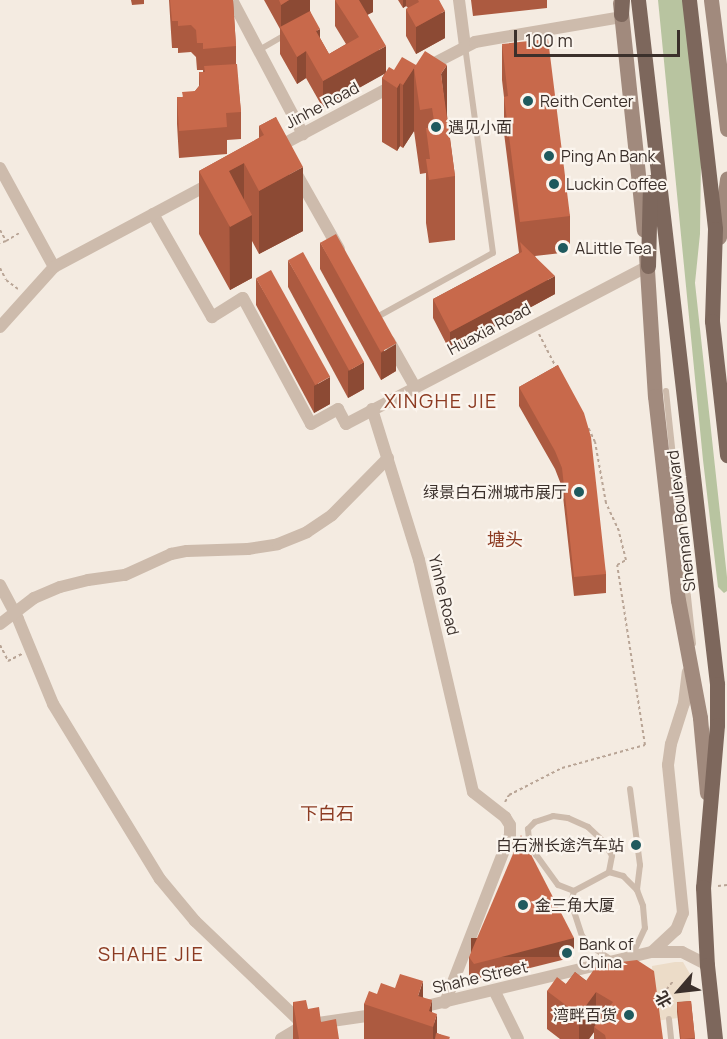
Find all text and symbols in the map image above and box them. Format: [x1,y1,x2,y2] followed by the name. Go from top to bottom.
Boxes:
[517,18,684,56] scale bar
[525,28,573,52] text: 100 m
[282,78,362,132] street label: Jinhe Road
[540,91,634,111] place label: Reith Center
[521,94,535,108] marker: Reith Center
[448,117,512,137] place label: 遇见小面
[429,120,443,134] marker: 遇见小面
[561,146,656,166] place label: Ping An Bank
[542,149,556,163] marker: Ping An Bank
[566,174,667,194] place label: Luckin Coffee
[547,177,561,191] marker: Luckin Coffee
[575,238,652,258] place label: ALittle Tea
[556,241,570,255] marker: ALittle Tea
[444,299,534,359] street label: Huaxia Road
[384,388,498,412] district label: XINGHE JIE
[663,449,699,593] street label: Shennan Boulevard
[423,482,567,502] place label: 绿景白石洲城市展厅
[572,485,586,499] marker: 绿景白石洲城市展厅
[487,528,523,550] district label: 塘头
[425,553,463,637] street label: Yinhe Road
[300,802,354,824] district label: 下白石
[496,835,624,855] place label: 白石洲长途汽车站
[629,838,643,852] marker: 白石洲长途汽车站
[535,895,615,915] place label: 金三角大厦
[516,898,530,912] marker: 金三角大厦
[579,934,633,972] place label: Bank of China
[98,941,204,965] district label: SHAHE JIE
[560,946,574,960] marker: Bank of China
[430,957,530,997] street label: Shahe Street
[649,961,709,1021] north arrow
[650,987,677,1012] text: 北
[553,1005,617,1025] place label: 湾畔百货
[622,1008,636,1022] marker: 湾畔百货

